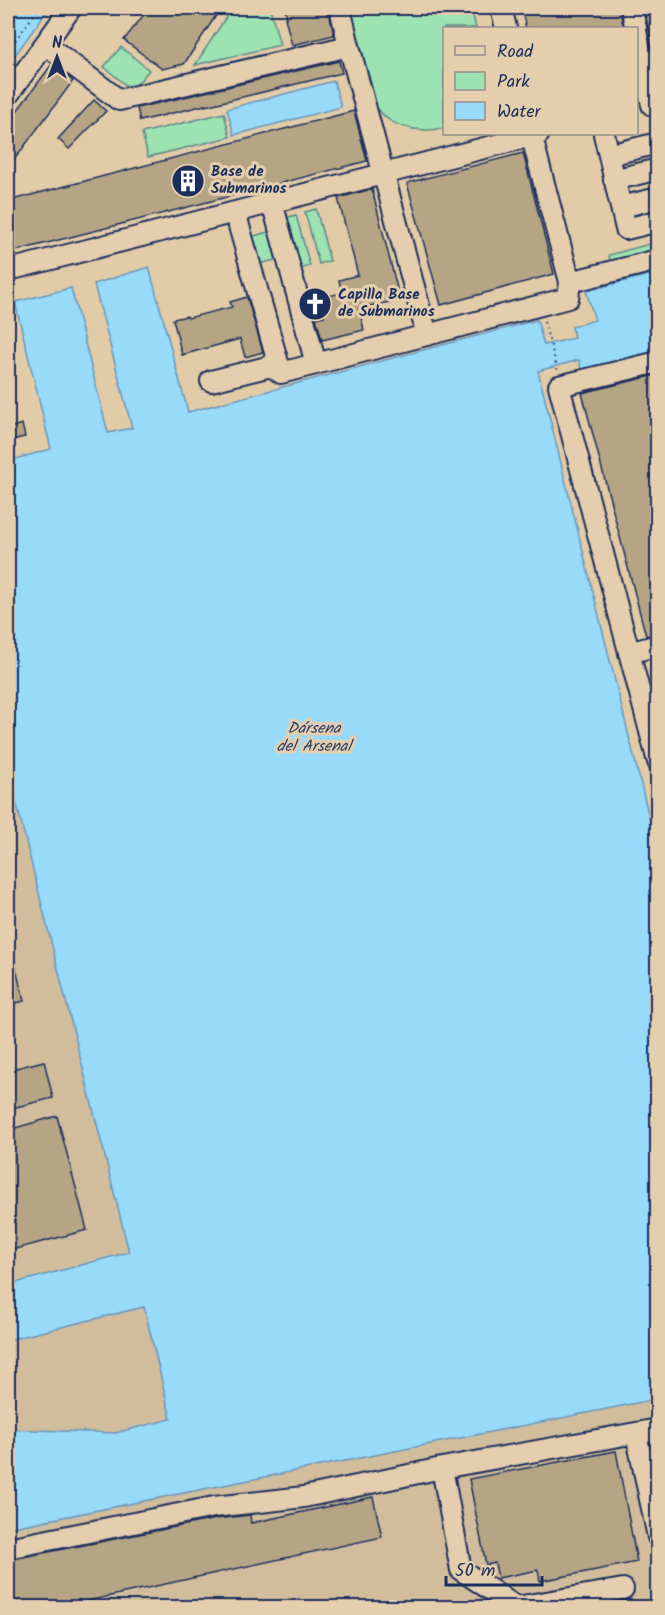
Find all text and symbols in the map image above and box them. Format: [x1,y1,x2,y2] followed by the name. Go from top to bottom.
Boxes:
[27,27,87,87] north arrow
[443,27,638,135] legend
[52,31,62,56] text: N
[497,38,534,67] text: Road
[497,68,530,97] text: Park
[497,98,542,127] text: Water
[211,160,287,201] place label: Base de Submarinos
[170,163,206,199] building icon: Base de Submarinos
[338,283,435,324] place label: Capilla Base de Submarinos
[297,286,333,322] church icon: Capilla Base de Submarinos
[277,716,354,759] water label: Dársena del Arsenal
[446,1549,542,1587] scale bar
[455,1557,495,1586] text: 50 m

